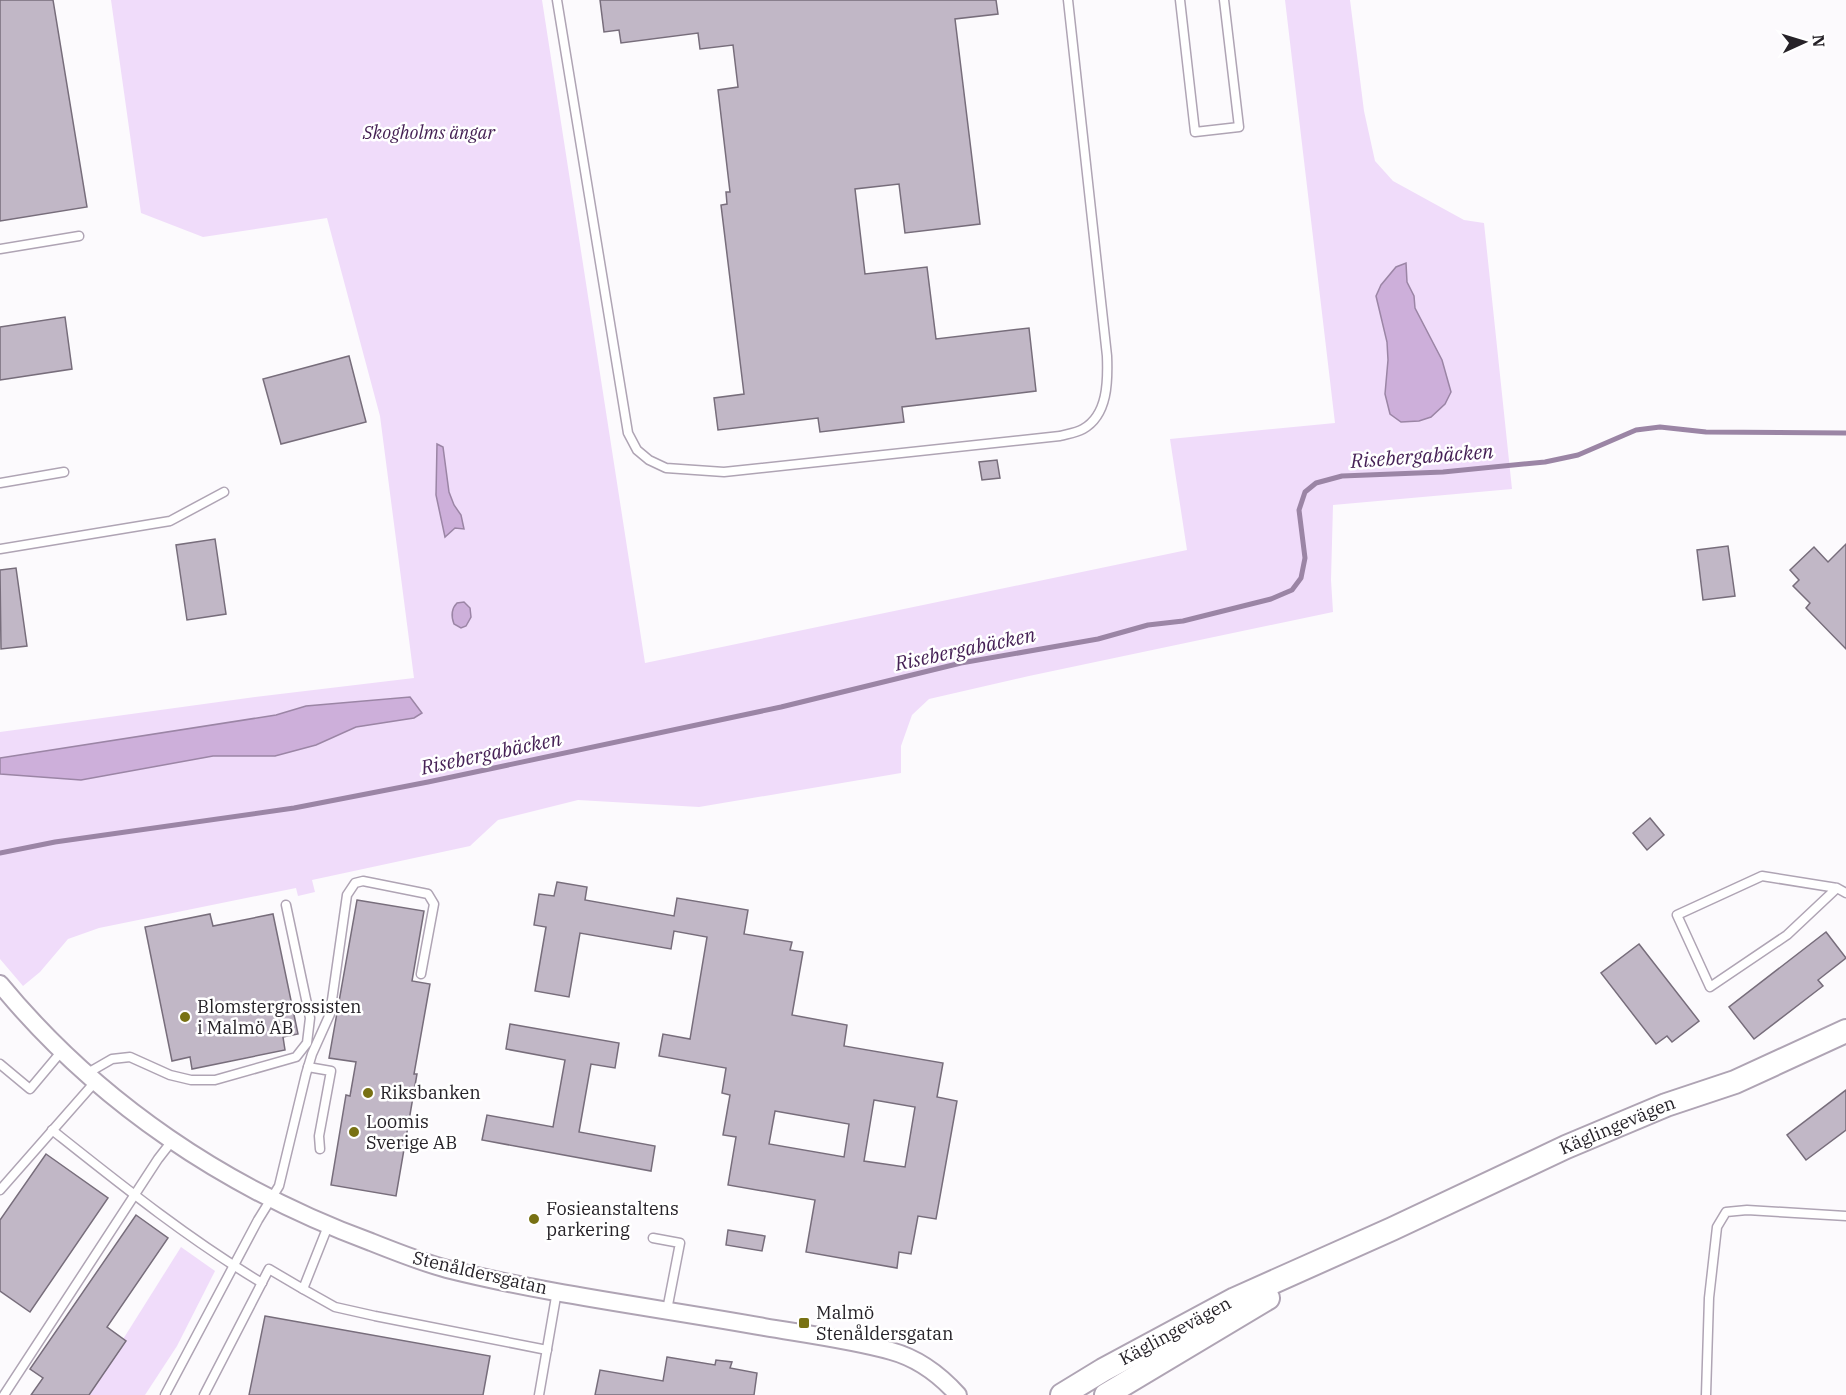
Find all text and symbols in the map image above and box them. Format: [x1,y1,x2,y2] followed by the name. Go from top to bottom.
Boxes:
[1774,12,1834,72] north arrow
[1809,34,1829,48] text: N
[362,121,496,144] park label: Skogholms ängar
[1349,437,1495,474] water label: Risebergabäcken
[891,620,1038,677] water label: Risebergabäcken
[417,724,564,781] water label: Risebergabäcken
[197,995,362,1039] place label: Blomstergrossisten i Malmö AB
[178,1010,192,1024] marker: Blomstergrossisten i Malmö AB
[380,1081,481,1104] place label: Riksbanken
[361,1086,375,1100] marker: Riksbanken
[1556,1091,1678,1160] street label: Käglingevägen
[366,1110,457,1154] place label: Loomis Sverige AB
[347,1125,361,1139] marker: Loomis Sverige AB
[546,1197,679,1241] place label: Fosieanstaltens parkering
[527,1212,541,1226] marker: Fosieanstaltens parkering
[411,1246,550,1299] street label: Stenåldersgatan
[1115,1291,1235,1370] street label: Käglingevägen
[816,1301,954,1345] place label: Malmö Stenåldersgatan
[797,1316,811,1330] marker: Malmö Stenåldersgatan

